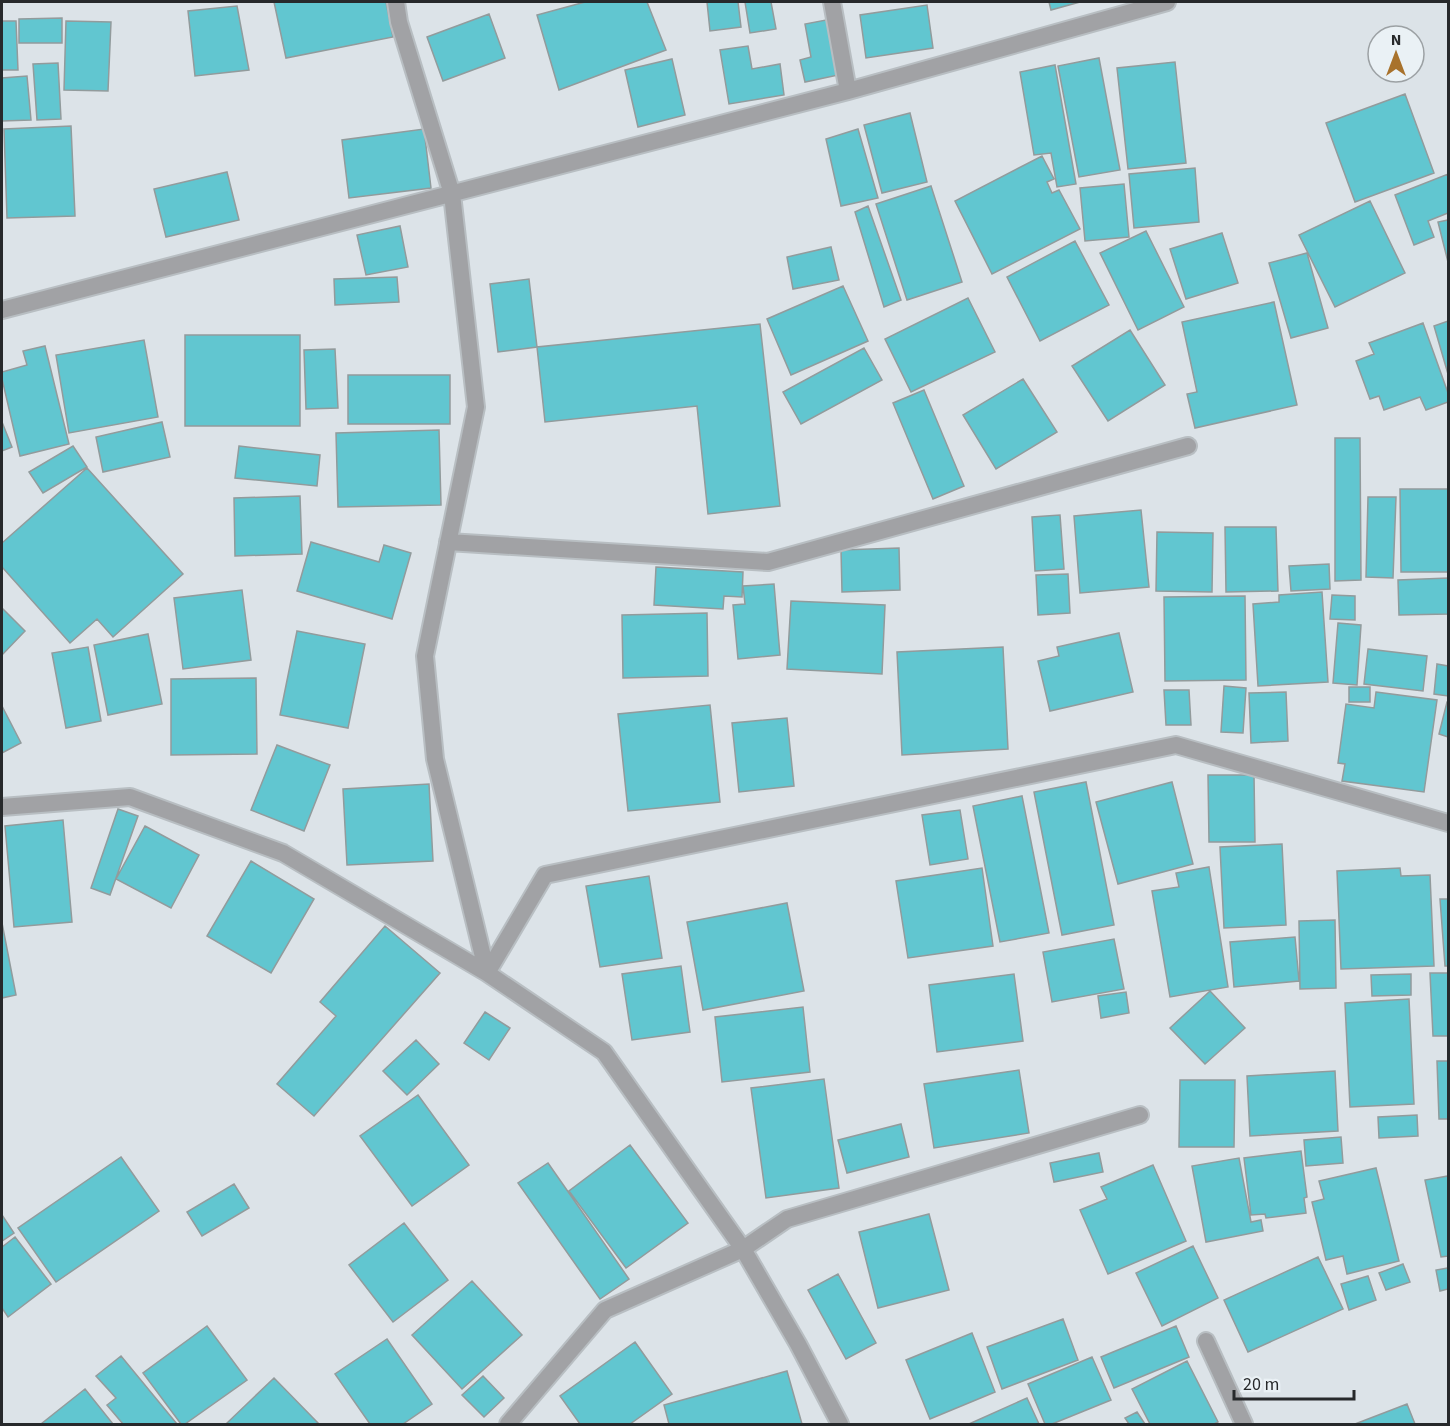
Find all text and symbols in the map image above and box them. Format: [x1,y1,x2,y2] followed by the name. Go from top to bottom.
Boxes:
[1366,24,1426,84] north arrow
[1391,29,1401,51] text: N
[1234,1363,1354,1401] scale bar
[1243,1372,1279,1397] text: 20 m

